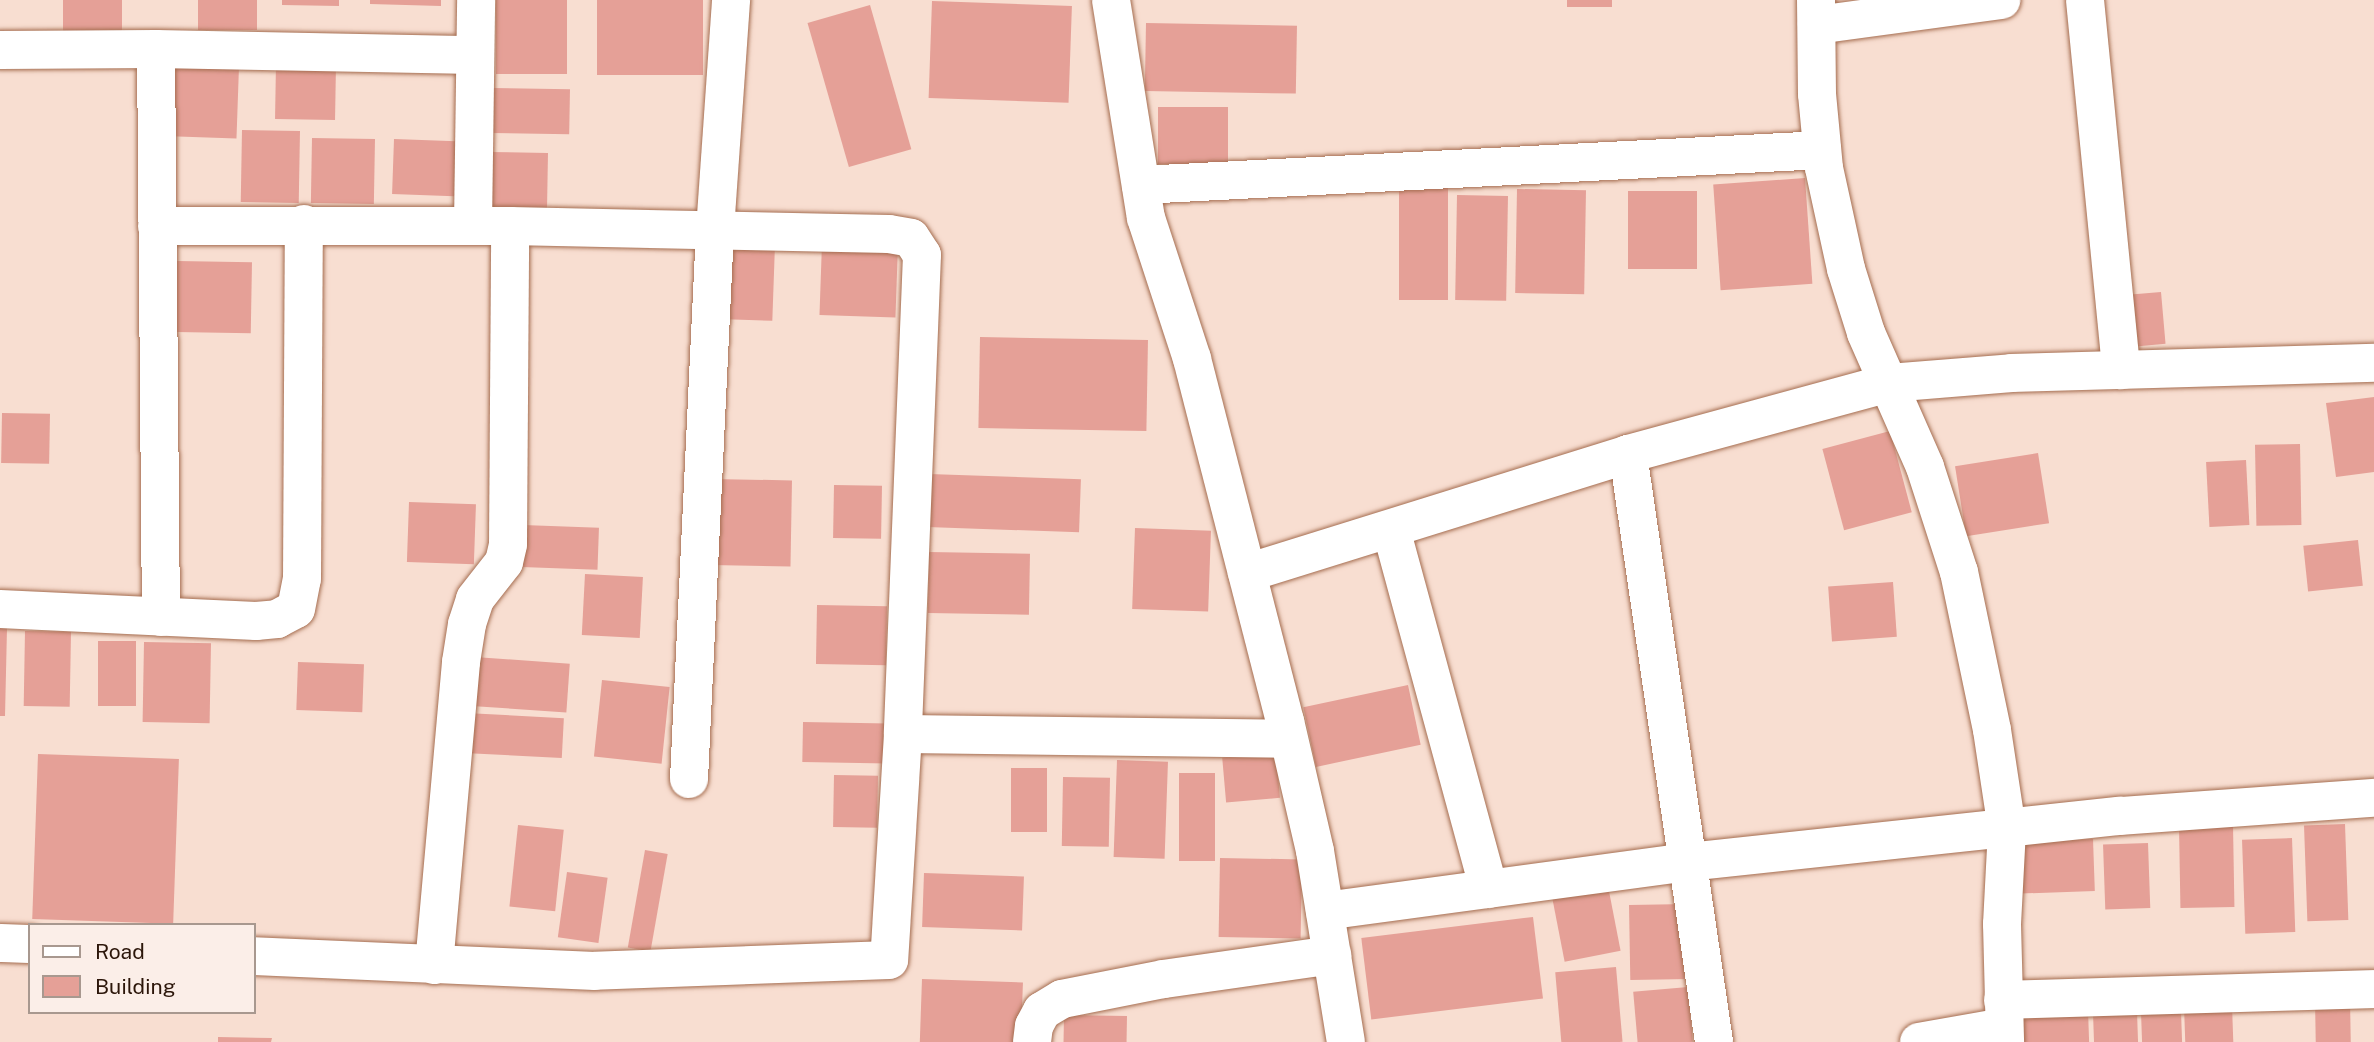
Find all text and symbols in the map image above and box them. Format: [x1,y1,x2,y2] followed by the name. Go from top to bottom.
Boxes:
[28,923,256,1014] legend
[95,939,145,964] text: Road
[95,974,176,999] text: Building

